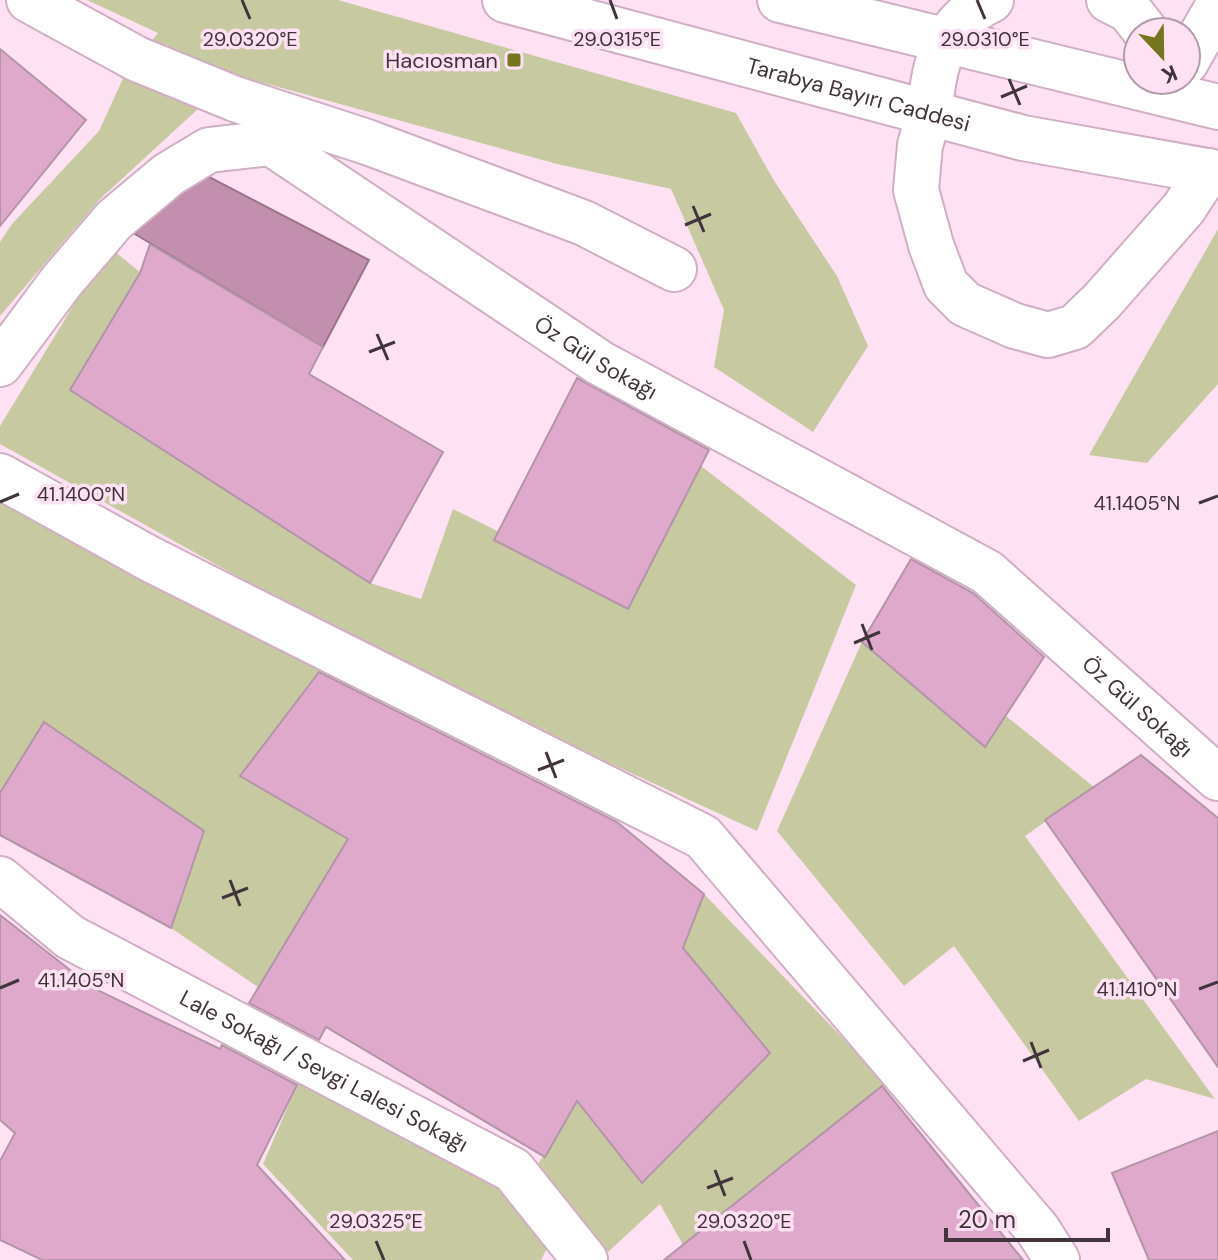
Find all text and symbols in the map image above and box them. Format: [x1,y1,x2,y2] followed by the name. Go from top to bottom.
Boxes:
[1122,16,1202,96] north arrow
[202,26,298,52] text: 29.0320°E
[573,26,661,52] text: 29.0315°E
[940,26,1030,52] text: 29.0310°E
[385,46,498,75] place label: Hacıosman
[505,51,523,69] marker: Hacıosman
[744,51,974,138] street label: Tarabya Bayırı Caddesi
[1157,58,1181,90] text: K
[529,309,662,406] street label: Öz Gül Sokağı
[37,481,125,507] text: 41.1400°N
[1094,490,1180,516] text: 41.1405°N
[1076,650,1199,764] street label: Öz Gül Sokağı
[38,967,124,993] text: 41.1405°N
[1097,976,1177,1002] text: 41.1410°N
[175,983,473,1159] street label: Lale Sokağı / Sevgi Lalesi Sokağı
[946,1192,1108,1242] scale bar
[958,1204,1016,1235] text: 20 m
[329,1208,423,1234] text: 29.0325°E
[696,1208,792,1234] text: 29.0320°E

